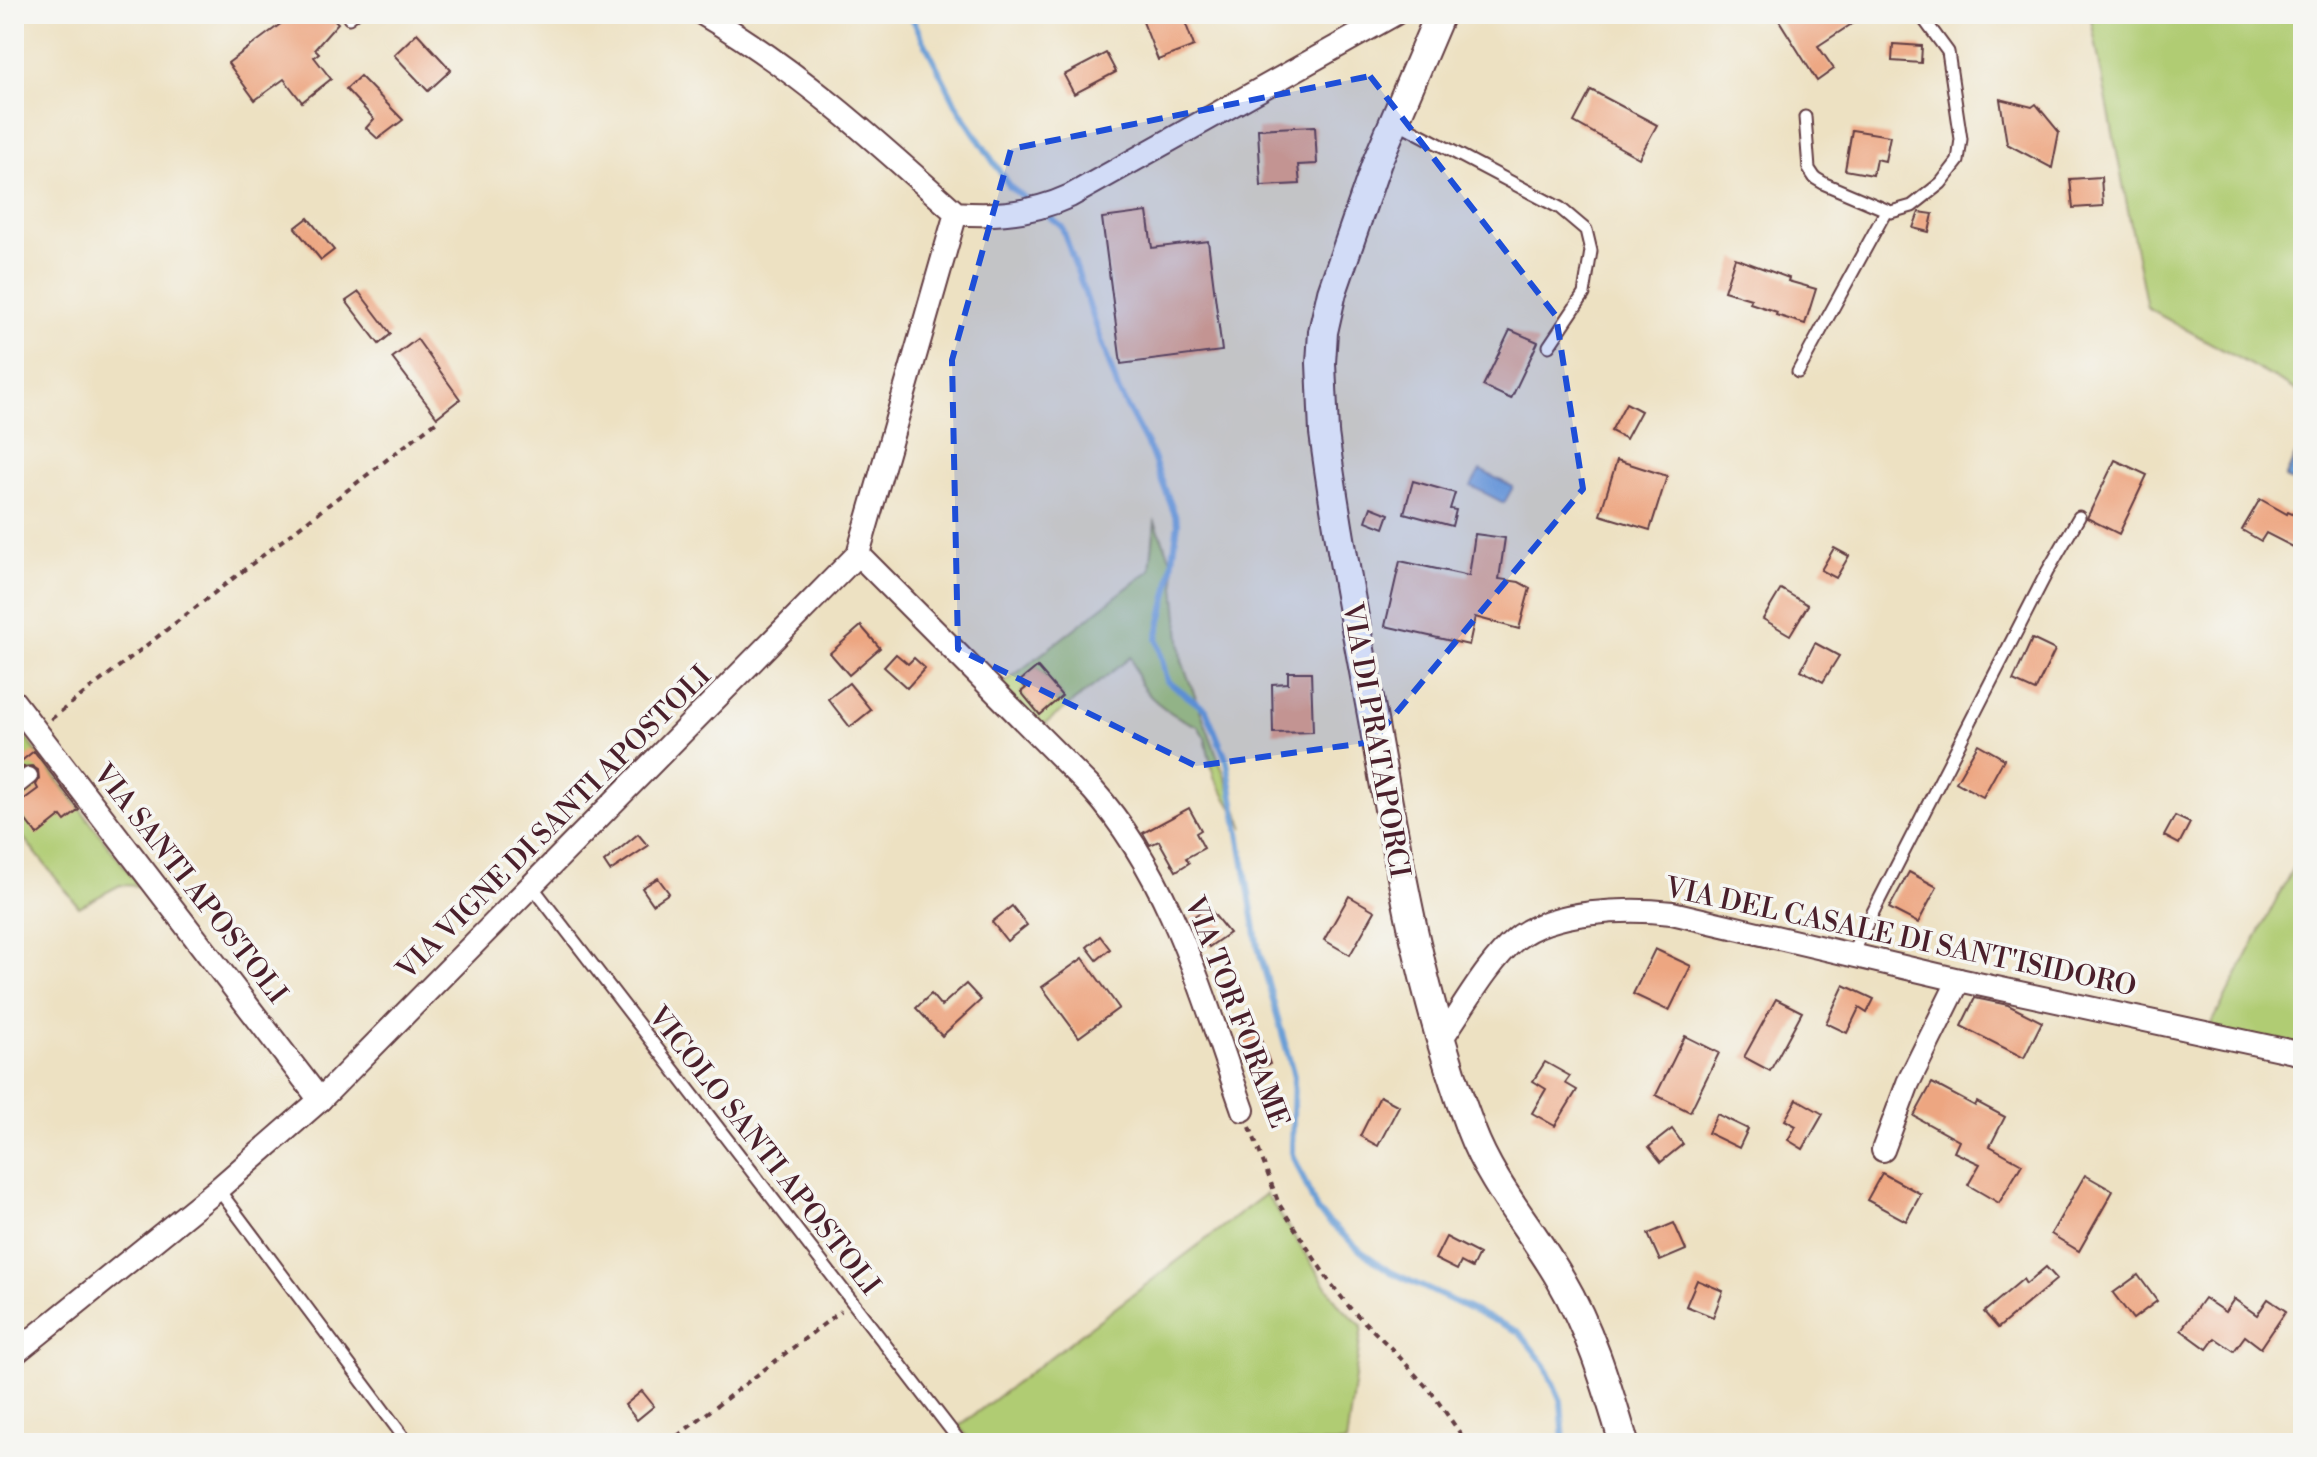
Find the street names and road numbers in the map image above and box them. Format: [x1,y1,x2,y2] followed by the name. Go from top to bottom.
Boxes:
[1334,599,1417,881] street label: VIA DI PRATAPORCI
[389,659,719,988] street label: VIA VIGNE DI SANTI APOSTOLI
[85,756,294,1011] street label: VIA SANTI APOSTOLI
[1661,870,2139,1005] street label: VIA DEL CASALE DI SANT'ISIDORO
[1176,891,1297,1133] street label: VIA TOR FORAME
[640,999,887,1302] street label: VICOLO SANTI APOSTOLI

